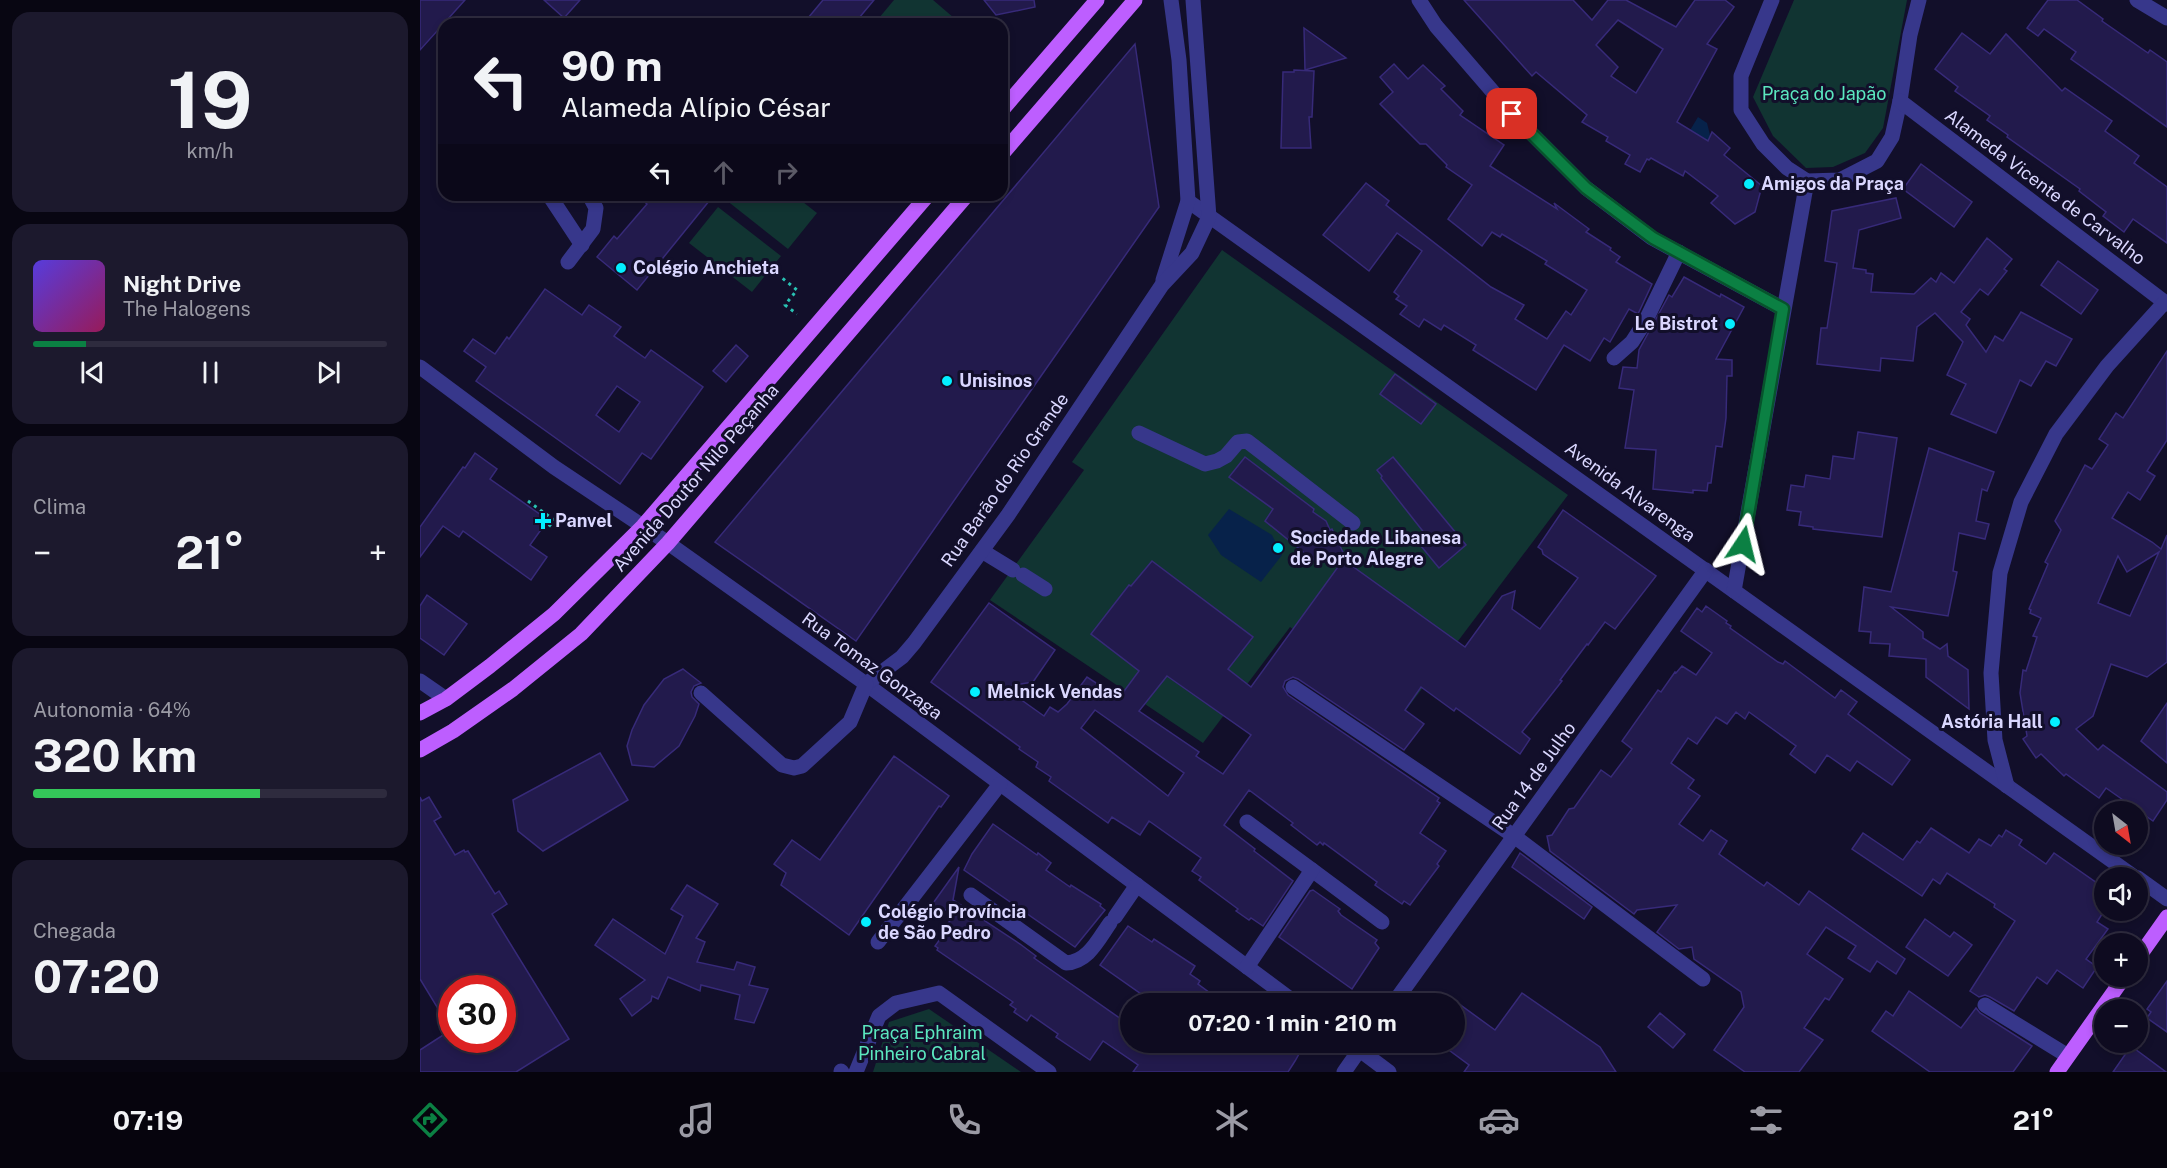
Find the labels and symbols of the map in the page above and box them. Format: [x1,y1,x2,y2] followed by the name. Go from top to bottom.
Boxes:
[1762,83,1886,104] park label: Praça do Japão
[1486,88,1537,139] pin
[1941,104,2150,269] street label: Alameda Vicente de Carvalho
[1761,173,1904,194] place label: Amigos da Praça
[1742,177,1756,191] marker: Amigos da Praça
[633,257,779,278] place label: Colégio Anchieta
[614,261,628,275] marker: Colégio Anchieta
[1634,313,1718,334] place label: Le Bistrot
[1723,317,1737,331] marker: Le Bistrot
[959,370,1032,391] place label: Unisinos
[940,374,954,388] marker: Unisinos
[608,380,783,576] street label: Avenida Doutor Nilo Peçanha
[937,389,1073,571] street label: Rua Barão do Rio Grande
[1561,437,1699,546] street label: Avenida Alvarenga
[555,510,613,531] place label: Panvel
[1711,512,1775,576] position arrow
[536,514,550,528] marker: Panvel
[1290,527,1461,569] place label: Sociedade Libanesa de Porto Alegre
[1271,541,1285,555] marker: Sociedade Libanesa de Porto Alegre
[798,608,947,724] street label: Rua Tomaz Gonzaga
[987,681,1122,702] place label: Melnick Vendas
[968,685,982,699] marker: Melnick Vendas
[1941,711,2043,732] place label: Astória Hall
[2048,715,2062,729] marker: Astória Hall
[1487,718,1580,834] street label: Rua 14 de Julho
[2094,801,2148,855] north arrow
[878,901,1026,943] place label: Colégio Província de São Pedro
[859,915,873,929] marker: Colégio Província de São Pedro
[438,975,516,1053] speed limit sign: 30
[858,1022,986,1064] park label: Praça Ephraim Pinheiro Cabral

